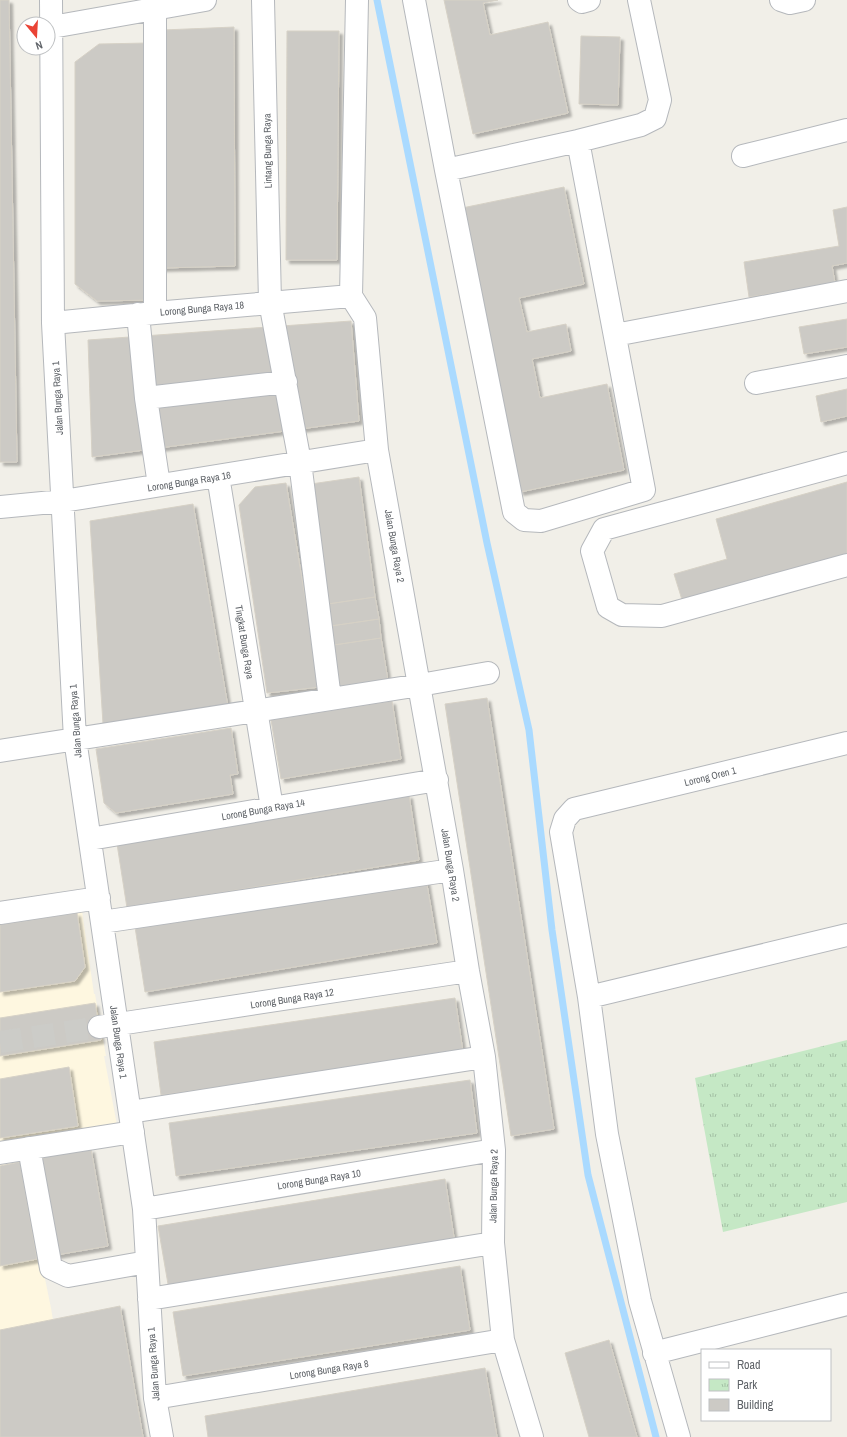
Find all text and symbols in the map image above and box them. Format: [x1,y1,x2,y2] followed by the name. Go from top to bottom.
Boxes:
[16,16,56,56] north arrow
[34,38,44,53] text: N
[260,113,275,188] street label: Lintang Bunga Raya
[159,298,245,319] street label: Lorong Bunga Raya 18
[49,360,66,435] street label: Jalan Bunga Raya 1
[146,468,232,495] street label: Lorong Bunga Raya 16
[382,509,407,584] street label: Jalan Bunga Raya 2
[232,604,257,680] street label: Tingkat Bunga Raya
[66,683,85,758] street label: Jalan Bunga Raya 1
[683,764,738,789] street label: Lorong Oren 1
[220,796,306,823] street label: Lorong Bunga Raya 14
[438,828,463,903] street label: Jalan Bunga Raya 2
[249,985,335,1012] street label: Lorong Bunga Raya 12
[107,1005,130,1080] street label: Jalan Bunga Raya 1
[486,1149,501,1223] street label: Jalan Bunga Raya 2
[276,1166,362,1193] street label: Lorong Bunga Raya 10
[144,1326,163,1401] street label: Jalan Bunga Raya 1
[701,1349,831,1421] legend
[289,1357,370,1382] street label: Lorong Bunga Raya 8
[737,1357,761,1373] text: Road
[737,1377,757,1393] text: Park
[737,1397,774,1413] text: Building

